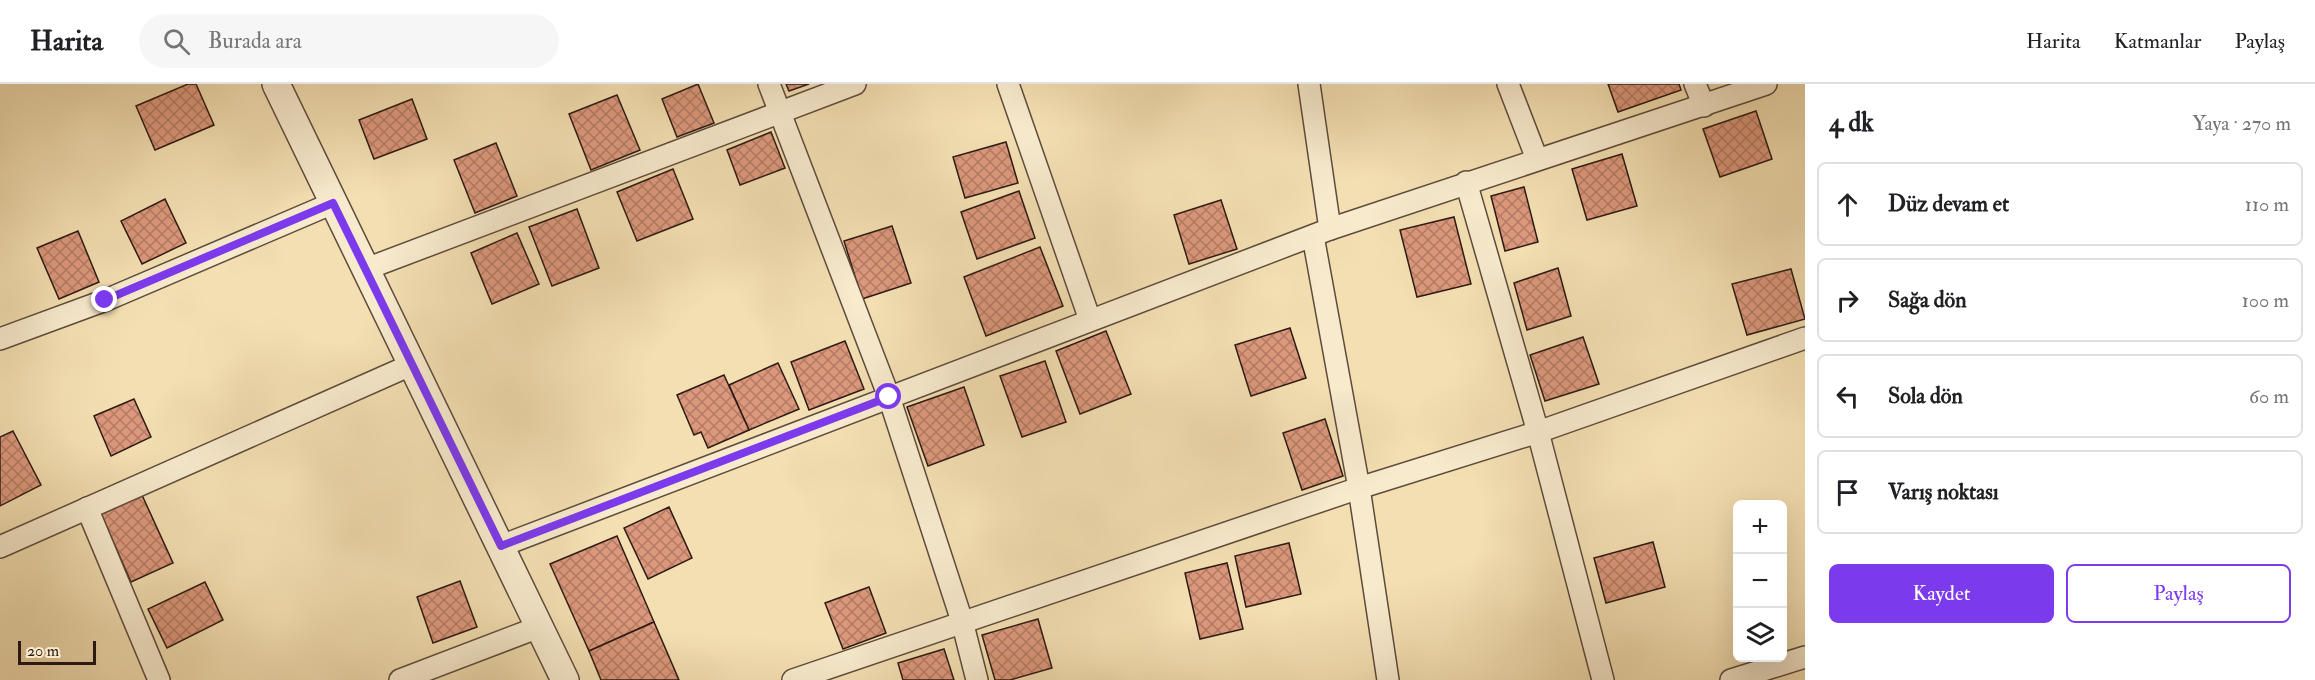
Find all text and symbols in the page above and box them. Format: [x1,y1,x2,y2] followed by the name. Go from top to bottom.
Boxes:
[139,14,559,68] search box
[30,24,103,59] text: Harita
[160,25,193,58] icon: search
[208,27,302,55] text: Burada ara
[2026,28,2081,55] text: Harita
[2114,28,2201,55] text: Katmanlar
[2234,28,2285,55] text: Paylaş
[1829,107,1874,139] text: 4 dk
[2193,111,2291,136] text: Yaya · 270 m
[1831,188,1864,221] icon: ahead
[1888,190,2009,218] text: Düz devam et
[2245,192,2289,217] text: 110 m
[1831,284,1864,317] icon: right
[91,286,117,312] route end
[1888,286,1967,314] text: Sağa dön
[2242,288,2289,313] text: 100 m
[1831,380,1864,413] icon: left
[1888,382,1963,410] text: Sola dön
[875,383,901,409] route start
[2249,384,2289,409] text: 60 m
[1831,476,1864,509] icon: arrive
[1888,478,1999,506] text: Varış noktası
[1733,500,1787,662] map controls
[1733,500,1787,554] button: +
[1733,554,1787,608] button: −
[1829,564,2054,623] button: Kaydet
[2066,564,2291,623] button: Paylaş
[1733,608,1787,662] button: layers
[18,638,96,666] scale bar
[27,641,59,661] text: 20 m

